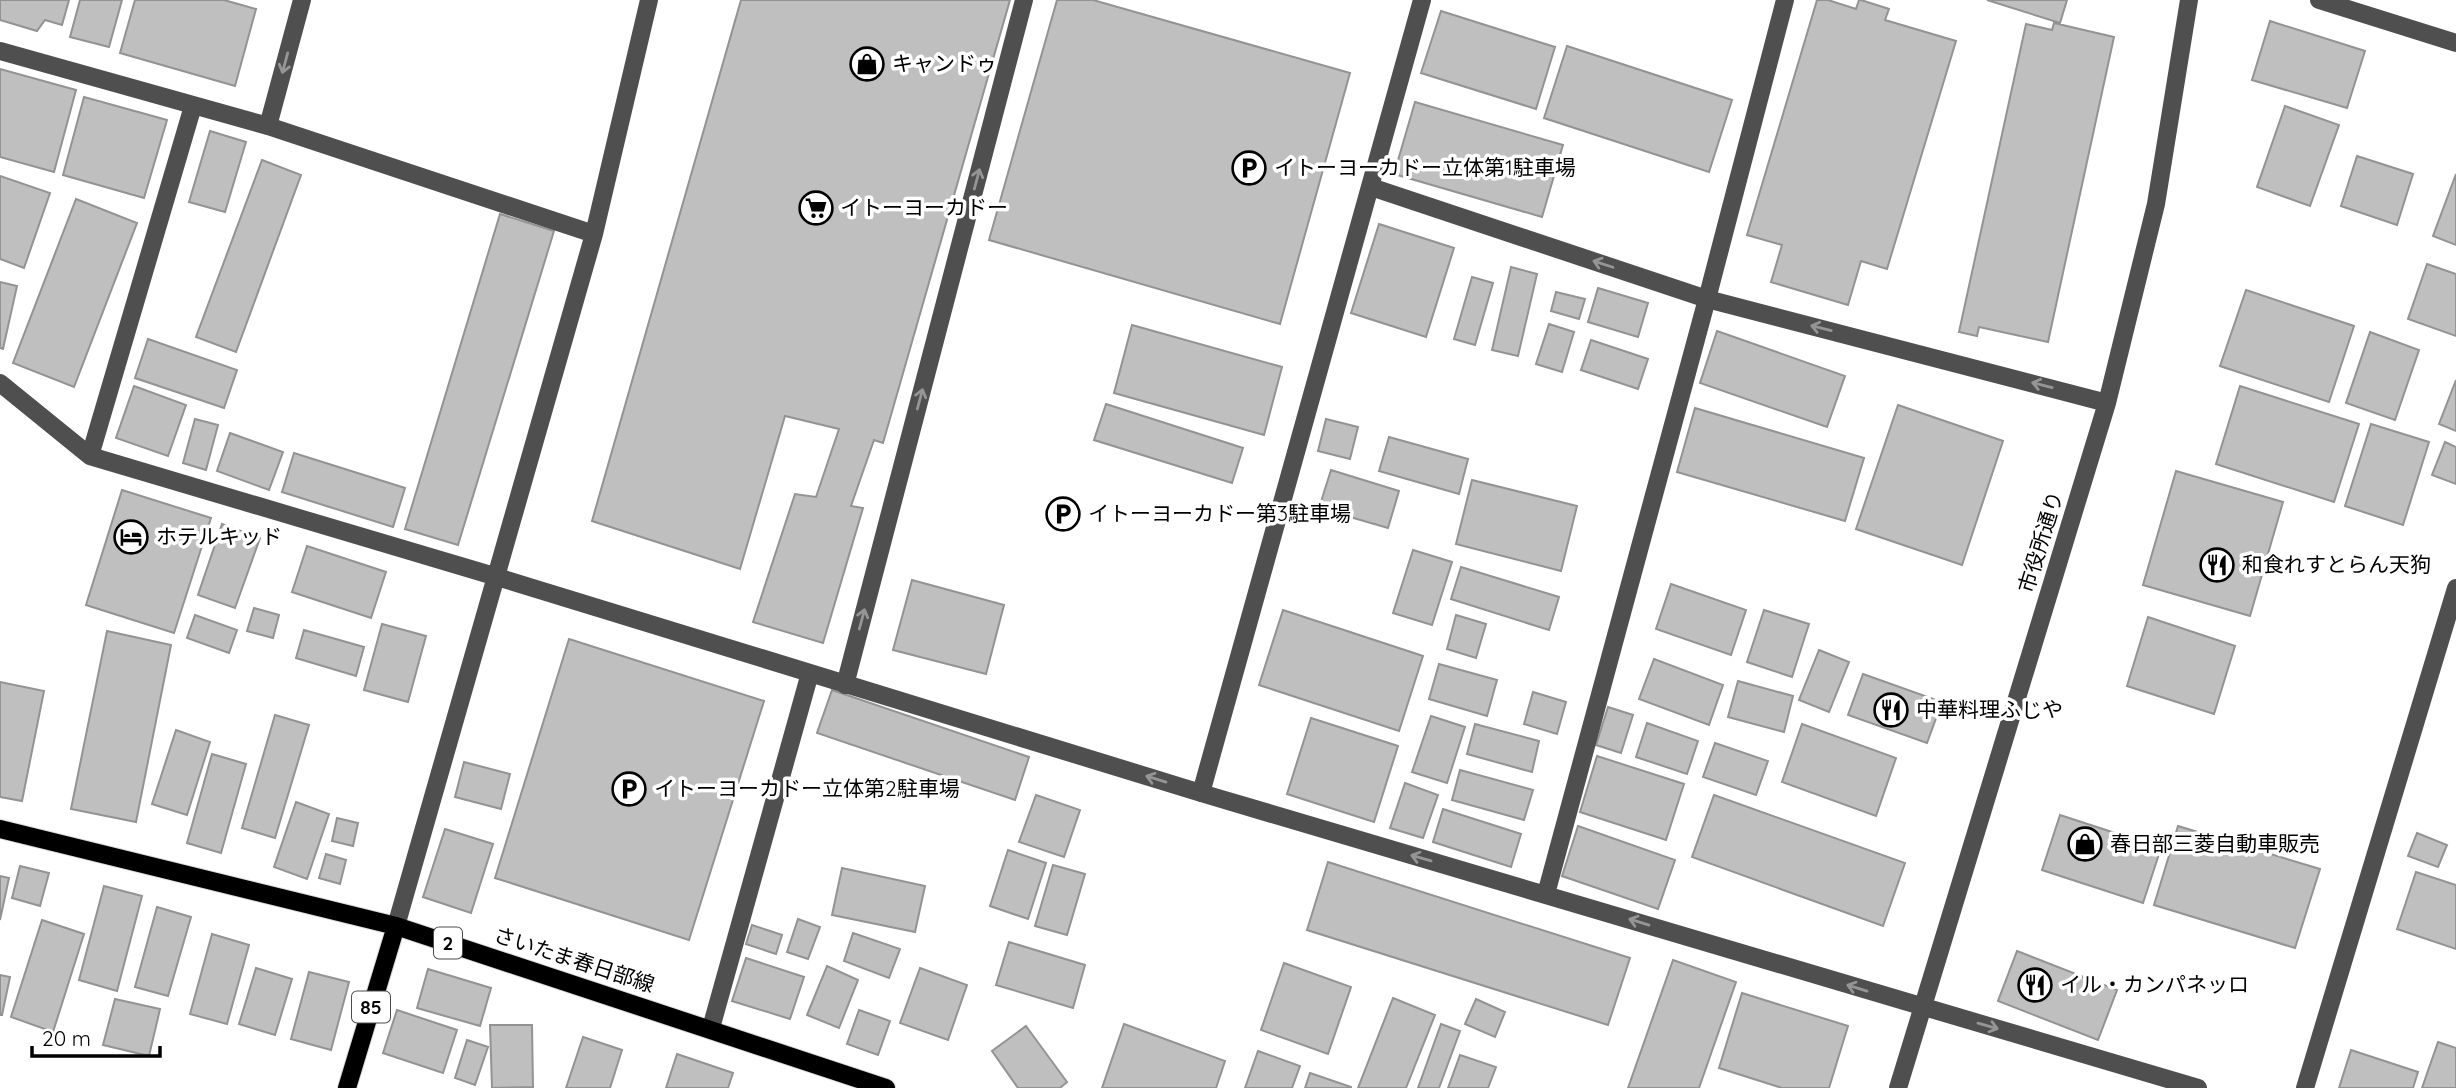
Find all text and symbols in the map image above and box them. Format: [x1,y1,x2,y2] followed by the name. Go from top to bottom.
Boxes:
[848,45,886,83] shop icon: キャンドゥ
[892,50,997,76] place label: キャンドゥ
[278,51,291,74] one-way arrow
[1230,149,1268,187] parking icon: イトーヨーカドー立体第1駐車場
[1274,154,1576,180] place label: イトーヨーカドー立体第1駐車場
[971,168,984,190] one-way arrow
[797,189,835,227] supermarket icon: イトーヨーカドー
[840,194,1008,220] place label: イトーヨーカドー
[1593,257,1615,269] one-way arrow
[1810,321,1833,334] one-way arrow
[2031,378,2053,391] one-way arrow
[914,388,927,411] one-way arrow
[2012,488,2068,596] street label: 市役所通り
[1044,495,1082,533] parking icon: イトーヨーカドー第3駐車場
[1088,500,1351,526] place label: イトーヨーカドー第3駐車場
[112,518,150,556] hotel icon: ホテルキッド
[156,523,282,549] place label: ホテルキッド
[2198,546,2236,584] restaurant icon: 和食れすとらん天狗
[2242,551,2431,577] place label: 和食れすとらん天狗
[856,608,869,631] one-way arrow
[1872,691,1910,729] restaurant icon: 中華料理ふじや
[1916,696,2063,722] place label: 中華料理ふじや
[610,770,648,808] parking icon: イトーヨーカドー立体第2駐車場
[1145,772,1167,785] one-way arrow
[654,775,960,801] place label: イトーヨーカドー立体第2駐車場
[2066,825,2104,863] shop icon: 春日部三菱自動車販売
[2110,830,2320,856] place label: 春日部三菱自動車販売
[1410,850,1432,863] one-way arrow
[1628,915,1650,928] one-way arrow
[491,921,658,997] street label: さいたま春日部線
[434,928,462,959] road number: 2
[2016,966,2054,1004] restaurant icon: イル・カンパネッロ
[2060,971,2249,997] place label: イル・カンパネッロ
[1846,980,1868,993] one-way arrow
[352,992,390,1023] road number: 85
[32,1014,159,1058] scale bar
[1976,1020,1999,1033] one-way arrow
[42,1025,91,1051] text: 20 m

